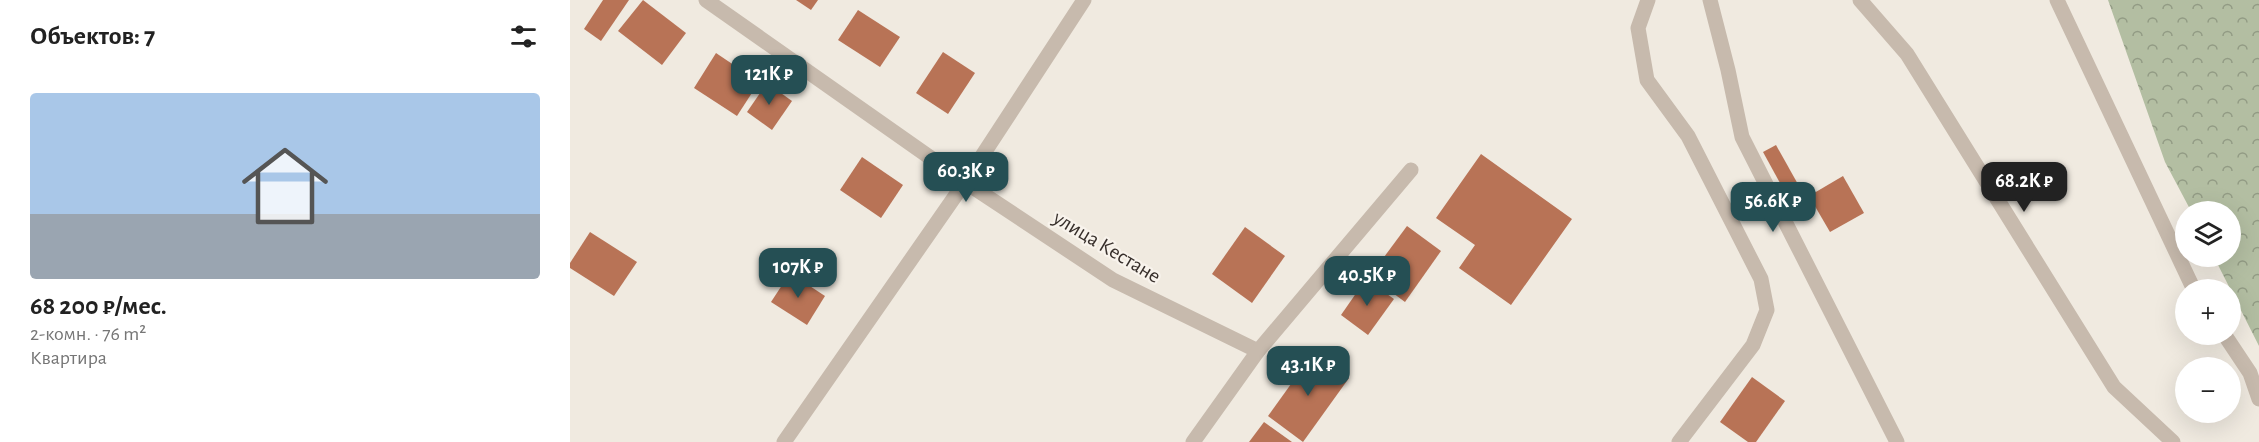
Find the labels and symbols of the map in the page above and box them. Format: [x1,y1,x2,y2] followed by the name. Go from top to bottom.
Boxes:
[720,55,818,106] pin: 121K ₽
[911,152,1021,203] pin: 60.3K ₽
[1969,162,2079,213] pin: 68.2K ₽
[1718,182,1828,233] pin: 56.6K ₽
[1049,206,1164,287] street label: улица Кестане
[749,248,847,299] pin: 107K ₽
[1312,256,1422,307] pin: 40.5K ₽
[1253,346,1363,397] pin: 43.1K ₽

